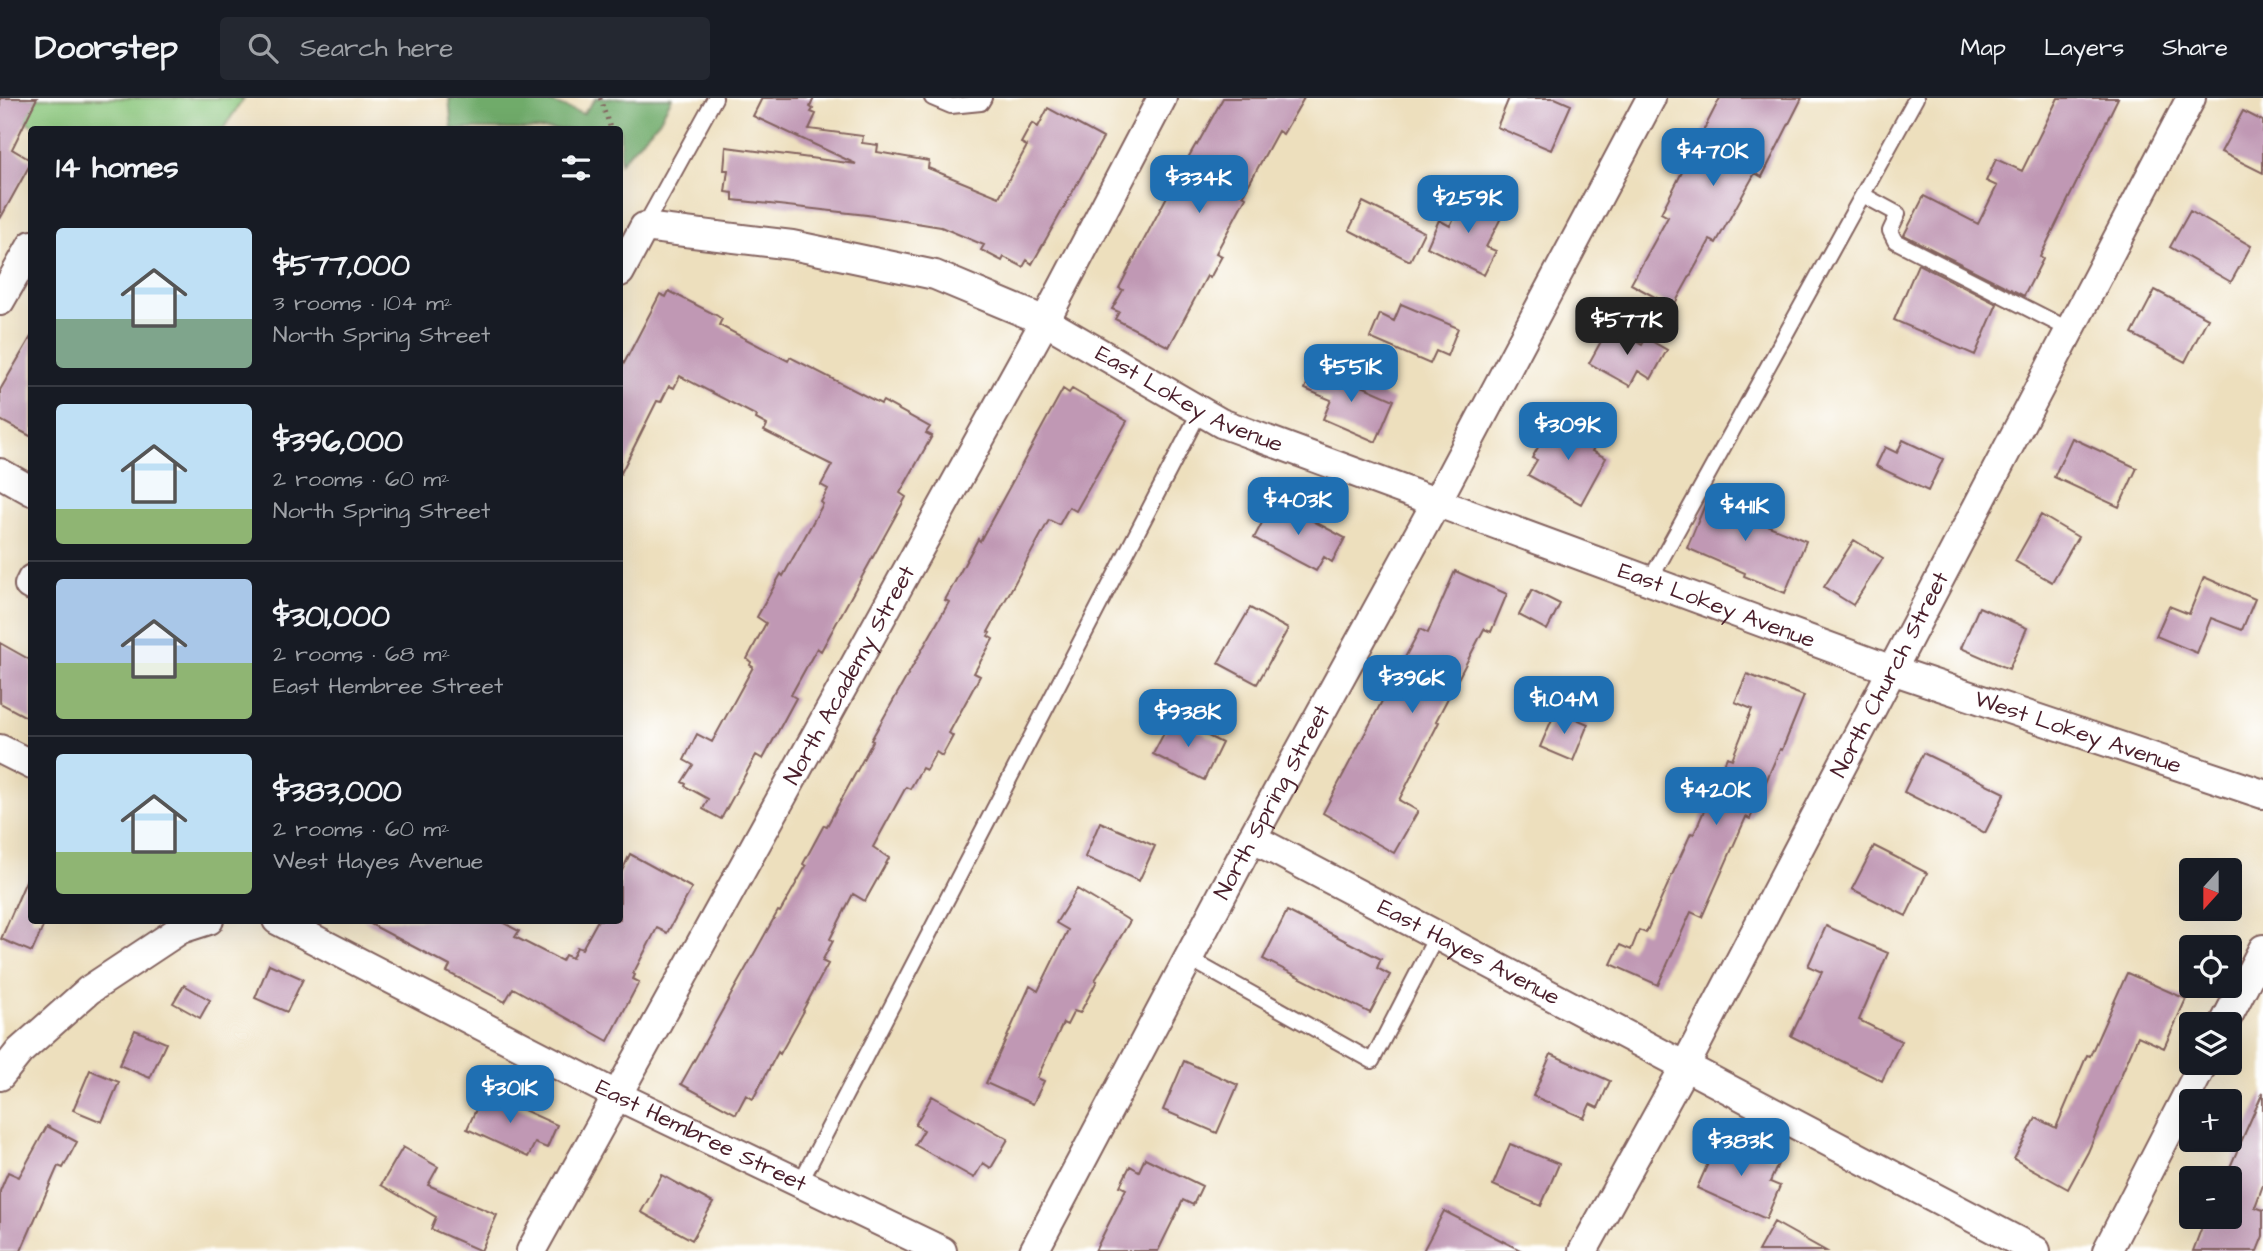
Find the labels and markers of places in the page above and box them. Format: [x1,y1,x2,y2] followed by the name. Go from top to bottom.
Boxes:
[1664,129,1762,188] pin: $470K
[1150,156,1248,215] pin: $334K
[1419,176,1517,235] pin: $259K
[1578,298,1676,357] pin: $577K
[1302,344,1400,404] pin: $551K
[1519,402,1617,462] pin: $309K
[1249,478,1347,537] pin: $403K
[1696,484,1794,543] pin: $411K
[1363,656,1461,715] pin: $396K
[1507,676,1621,736] pin: $1.04M
[1139,690,1237,749] pin: $938K
[1667,768,1765,827] pin: $420K
[461,1066,559,1125] pin: $301K
[1692,1118,1790,1178] pin: $383K

